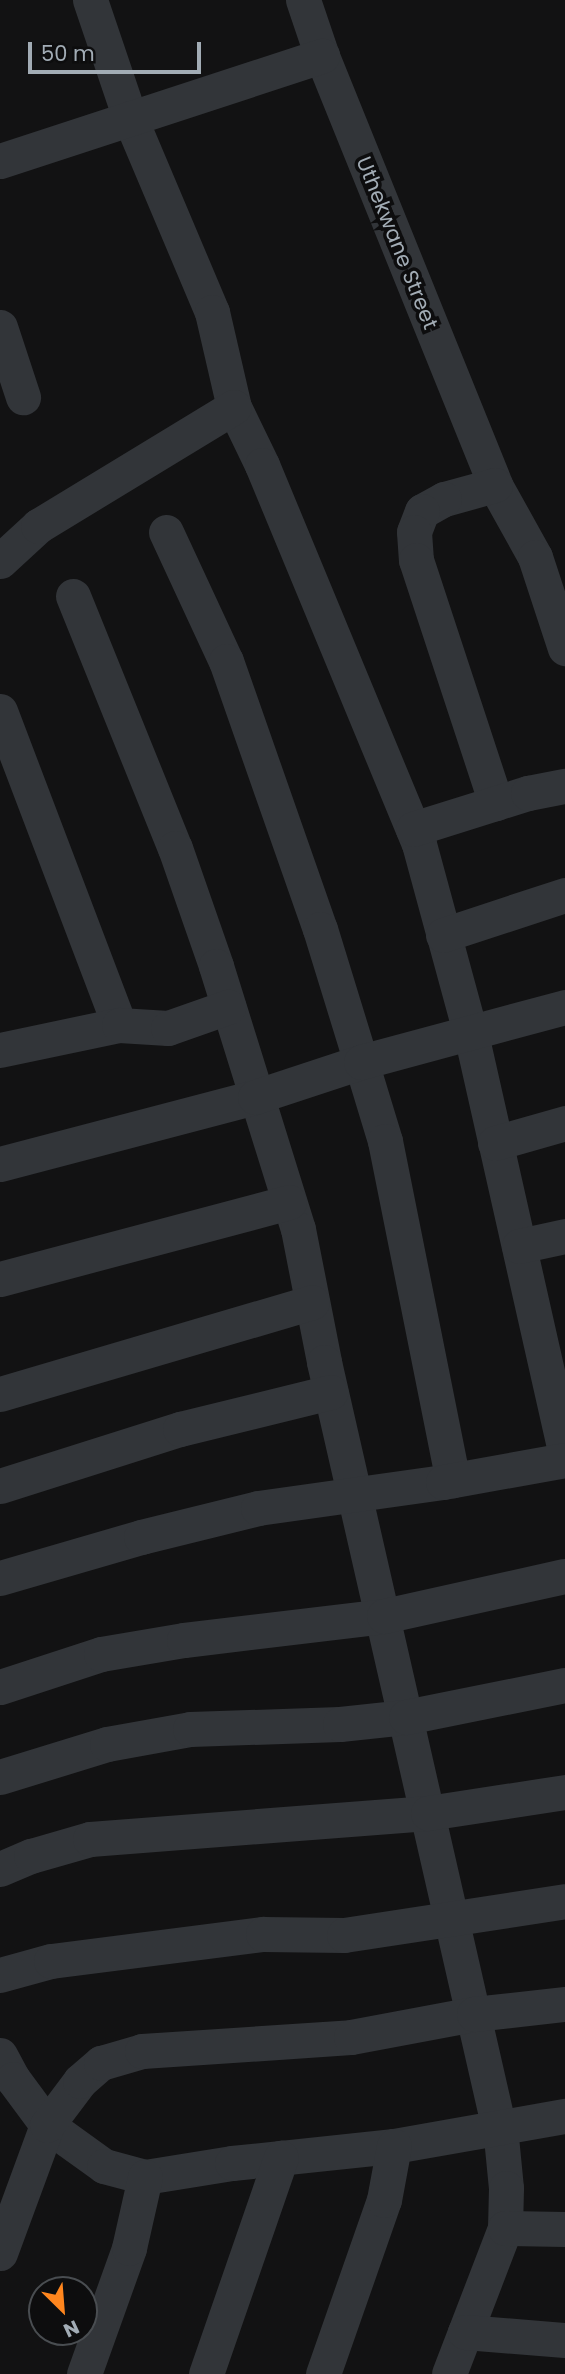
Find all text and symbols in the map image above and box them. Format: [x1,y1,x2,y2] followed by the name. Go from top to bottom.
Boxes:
[32,28,205,72] scale bar
[41,39,95,68] text: 50 m
[351,153,443,333] street label: Uthekwane Street
[28,2276,98,2346] north arrow
[59,2313,83,2344] text: N

